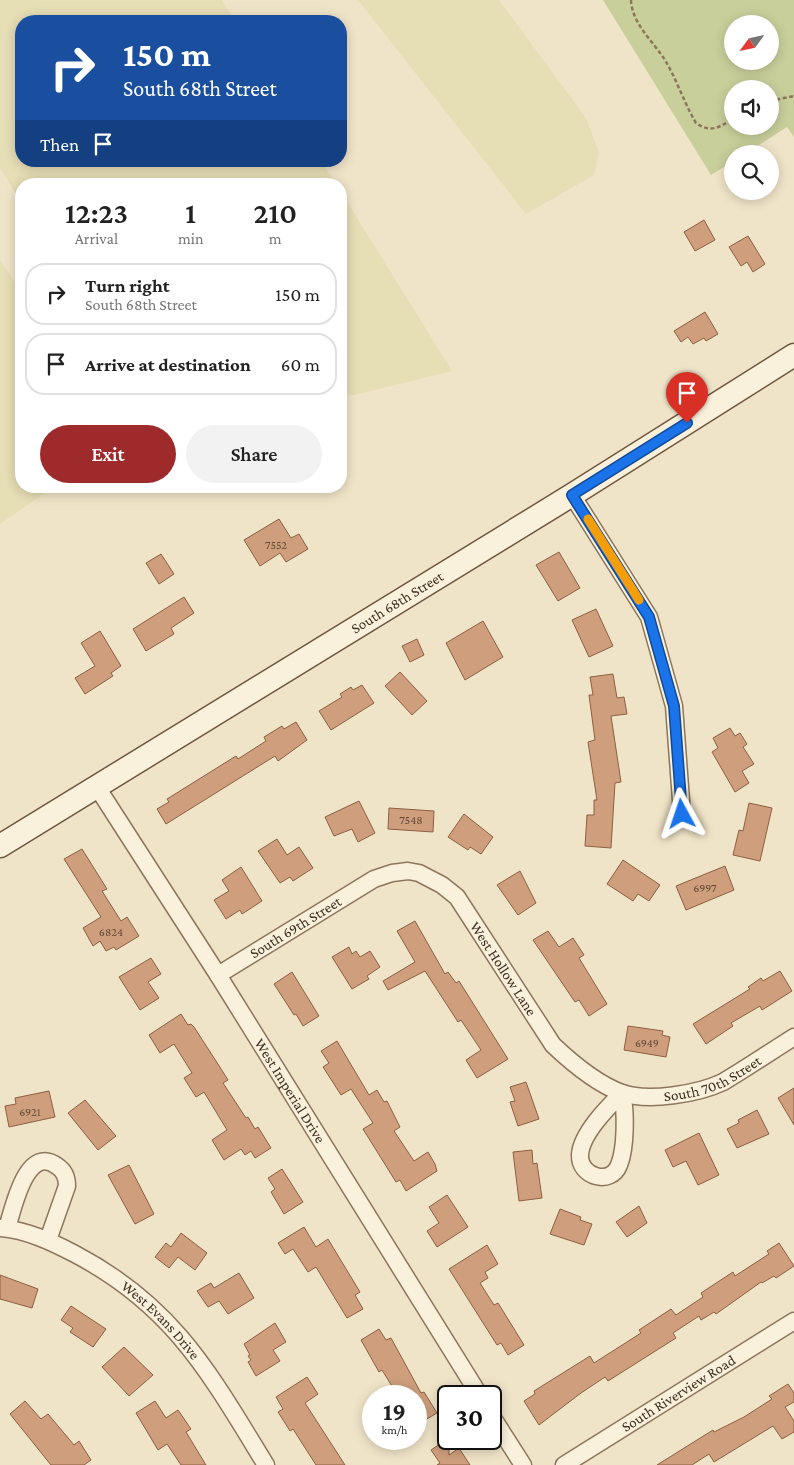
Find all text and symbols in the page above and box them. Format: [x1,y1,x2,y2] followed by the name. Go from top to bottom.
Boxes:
[724,15,779,70] north arrow
[724,15,779,200] map controls
[40,35,105,100] icon: right
[123,35,211,74] text: 150 m
[123,76,277,101] text: South 68th Street
[724,80,779,135] button: sound
[89,130,117,158] icon: arrive
[40,134,79,155] text: Then
[724,145,779,200] button: search
[65,196,128,229] text: 12:23
[185,196,196,229] text: 1
[254,196,297,229] text: 210
[75,230,118,247] text: Arrival
[178,230,204,247] text: min
[269,230,282,247] text: m
[85,275,170,296] text: Turn right
[42,280,70,308] icon: right
[275,284,320,305] text: 150 m
[85,296,197,313] text: South 68th Street
[42,350,70,378] icon: arrive
[85,354,251,375] text: Arrive at destination
[281,354,320,375] text: 60 m
[666,372,708,423] pin
[673,379,701,407] icon: arrive
[40,425,176,483] button: Exit
[186,425,322,483] button: Share
[265,538,287,552] house number: 7552
[348,567,447,637] street label: South 68th Street
[655,787,707,839] position arrow
[399,813,423,827] house number: 7548
[693,881,717,895] house number: 6997
[247,893,345,961] street label: South 69th Street
[467,919,540,1019] street label: West Hollow Lane
[99,925,123,939] house number: 6824
[252,1036,329,1146] street label: West Imperial Drive
[635,1036,659,1050] house number: 6949
[663,1052,765,1104] street label: South 70th Street
[19,1105,41,1119] house number: 6921
[118,1278,203,1363] street label: West Evans Drive
[619,1352,738,1435] street label: South Riverview Road
[437,1385,502,1450] speed limit sign: 30
[383,1398,406,1425] text: 19
[382,1423,407,1437] text: km/h

